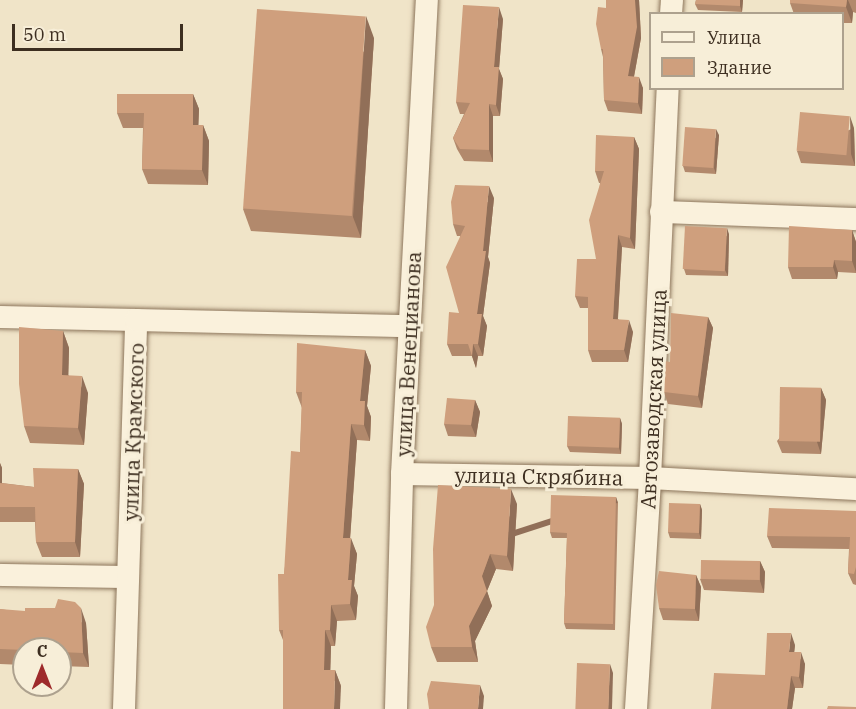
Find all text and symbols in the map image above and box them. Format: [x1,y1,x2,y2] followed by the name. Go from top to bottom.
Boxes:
[15,12,186,50] scale bar
[649,12,844,90] legend
[23,23,66,46] text: 50 m
[707,26,761,49] text: Улица
[707,56,772,79] text: Здание
[390,251,426,457] street label: улица Венецианова
[635,288,671,510] street label: Автозаводская улица
[117,342,149,522] street label: улица Крамского
[454,462,624,490] street label: улица Скрябина
[12,637,72,697] north arrow
[37,641,47,661] text: С

